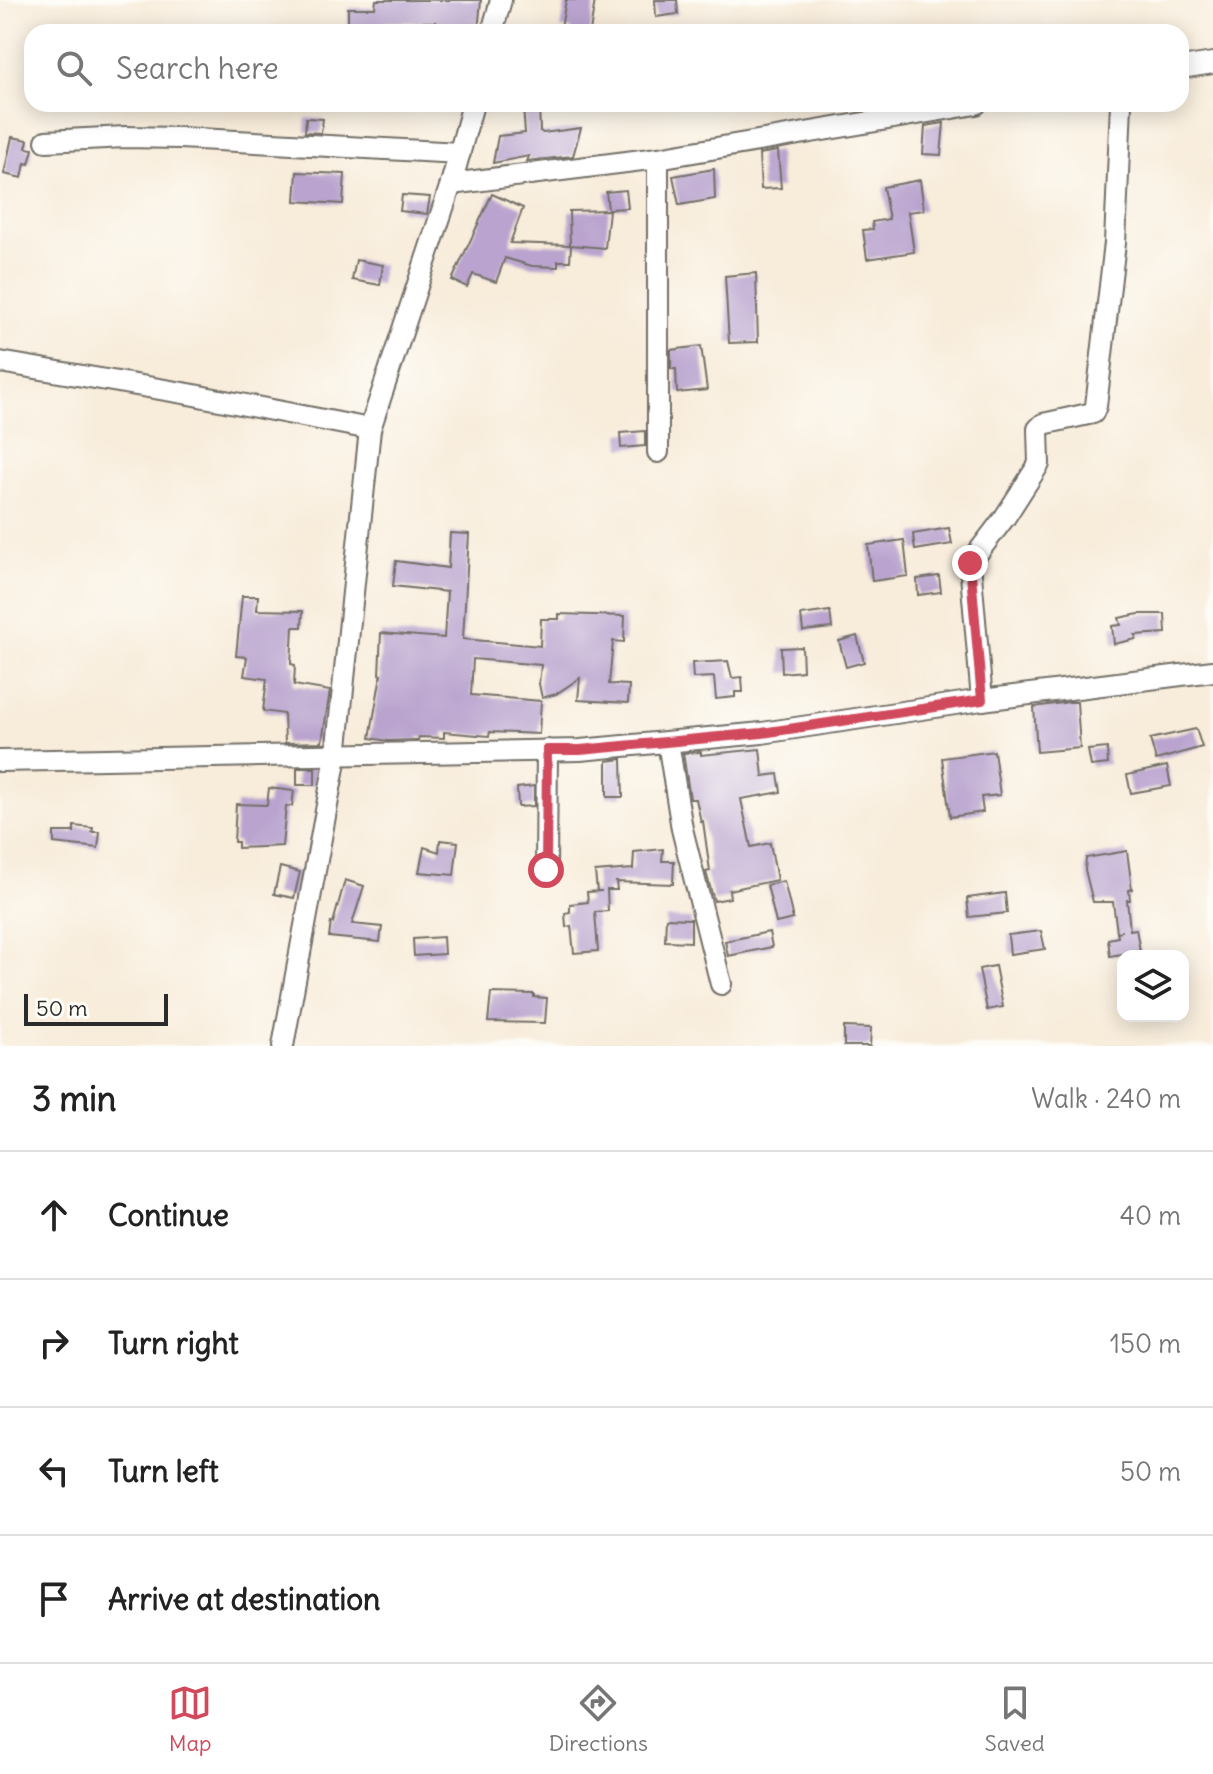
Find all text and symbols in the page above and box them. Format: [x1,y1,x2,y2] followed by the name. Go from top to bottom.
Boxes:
[24,24,1189,112] search box
[52,46,96,90] icon: search
[116,49,279,87] text: Search here
[952,545,988,581] route end
[528,852,564,888] route start
[1117,950,1189,1022] map controls
[1117,950,1189,1022] button: layers
[24,990,168,1026] scale bar
[36,994,88,1022] text: 50 m
[32,1077,117,1120] text: 3 min
[1031,1082,1181,1115] text: Walk · 240 m
[32,1193,76,1237] icon: ahead
[108,1196,229,1234] text: Continue
[1120,1199,1181,1232] text: 40 m
[32,1321,76,1365] icon: right
[108,1324,239,1362] text: Turn right
[1110,1327,1181,1360] text: 150 m
[32,1449,76,1493] icon: left
[108,1452,219,1490] text: Turn left
[1120,1455,1181,1488] text: 50 m
[32,1577,76,1621] icon: arrive
[108,1580,380,1618] text: Arrive at destination
[168,1681,212,1757] tab: Map
[549,1681,648,1757] tab: Directions
[984,1681,1045,1757] tab: Saved

